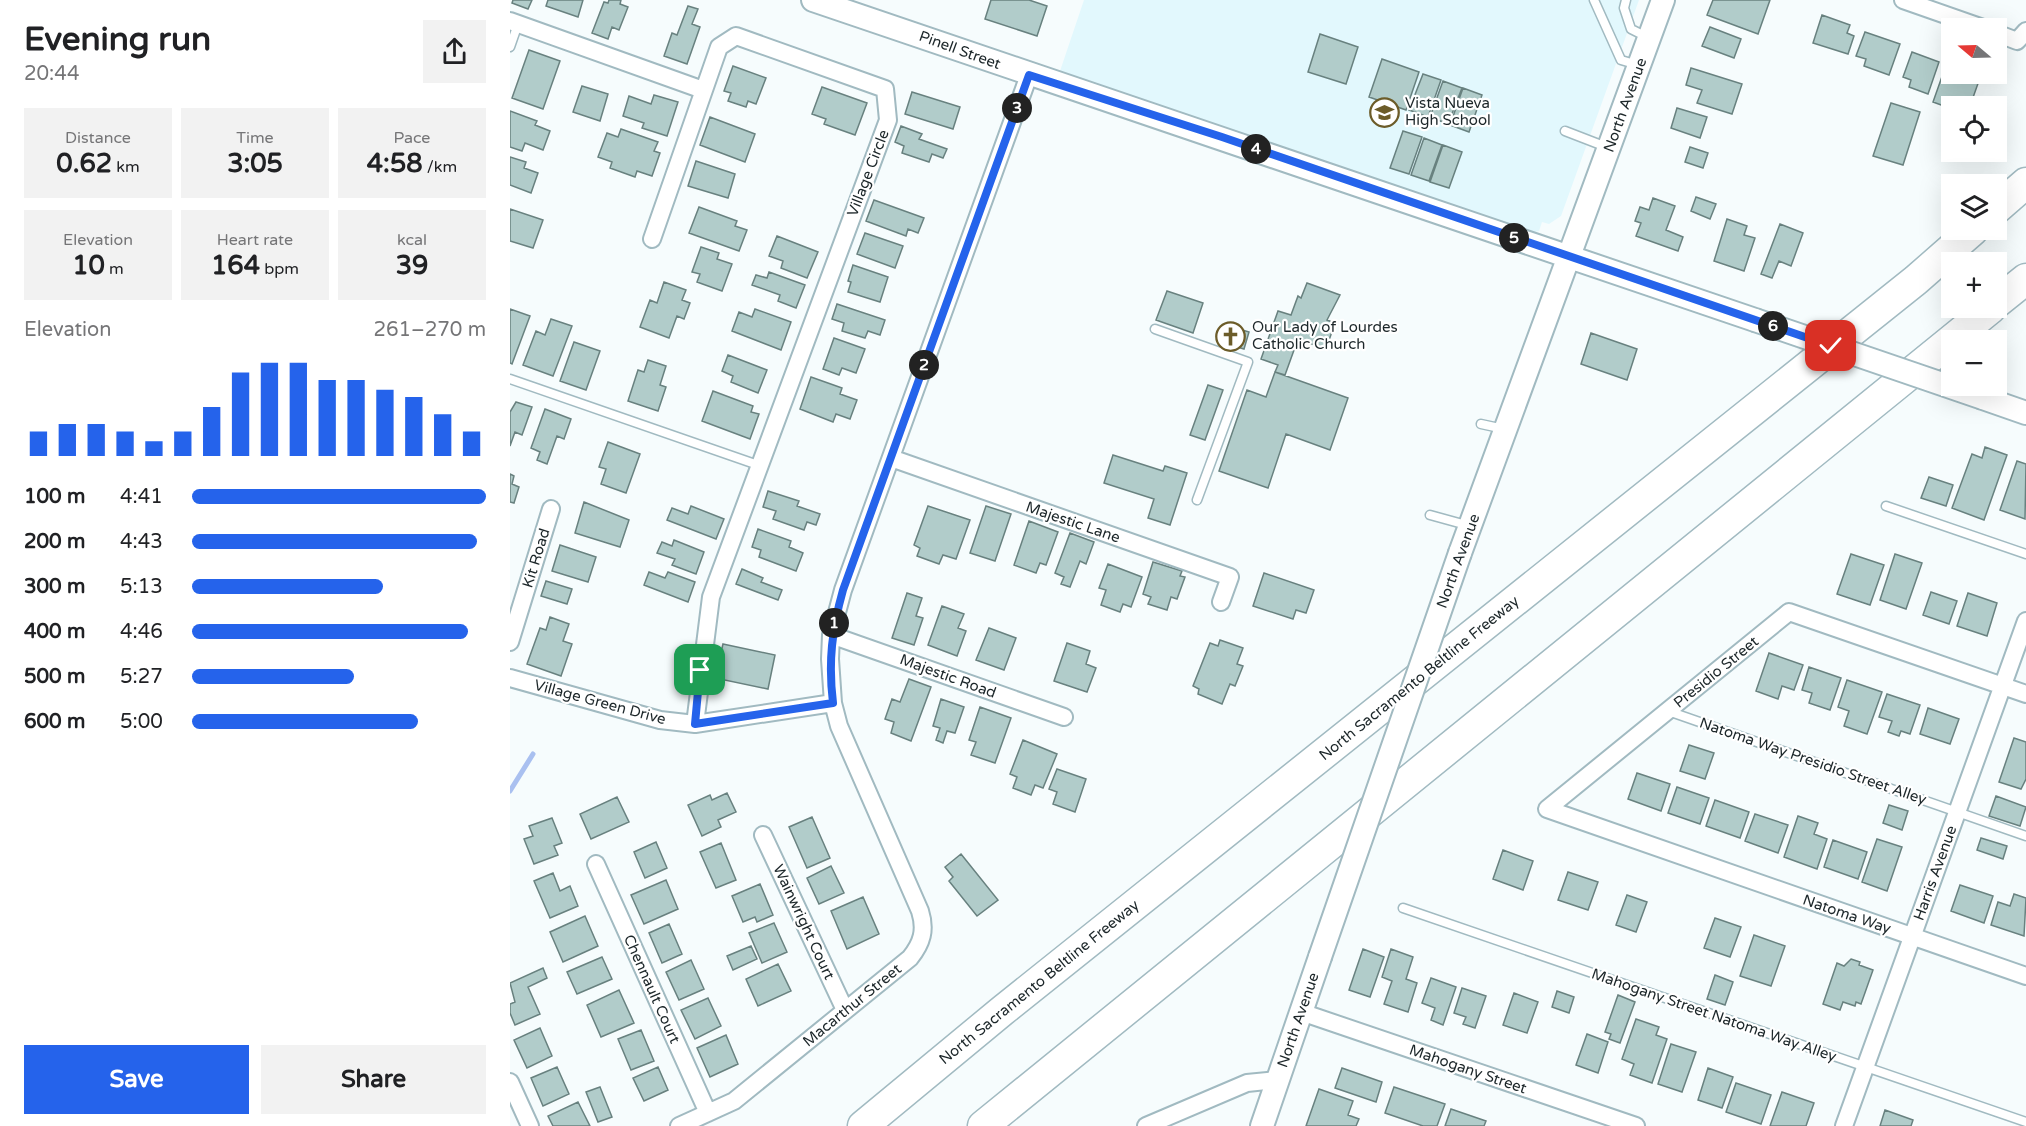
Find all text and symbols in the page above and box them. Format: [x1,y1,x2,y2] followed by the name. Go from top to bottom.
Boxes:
[1941,18,2007,84] north arrow
[1941,18,2007,396] map controls
[24,20,211,59] text: Evening run
[423,20,486,83] button: share
[917,27,1004,73] street label: Pinell Street
[1600,55,1650,155] street label: North Avenue
[24,62,79,86] text: 20:44
[1002,93,1032,123] pin: 3
[1405,94,1491,129] place label: Vista Nueva High School
[1368,96,1400,128] school or university icon: Vista Nueva High School
[1941,96,2007,162] button: locate
[1012,98,1022,118] text: 3
[843,127,893,219] street label: Village Circle
[65,128,131,148] text: Distance
[236,128,274,148] text: Time
[394,128,430,148] text: Pace
[1241,134,1271,164] pin: 4
[1251,139,1261,159] text: 4
[56,148,112,179] text: 0.62
[227,148,283,179] text: 3:05
[367,148,423,179] text: 4:58
[112,157,140,177] text: km
[423,157,457,177] text: /km
[1941,174,2007,240] button: layers
[1499,223,1529,253] pin: 5
[1509,228,1519,248] text: 5
[63,230,133,250] text: Elevation
[217,230,293,250] text: Heart rate
[397,230,427,250] text: kcal
[72,250,105,281] text: 10
[211,250,260,281] text: 164
[396,250,428,281] text: 39
[1941,252,2007,318] button: +
[105,259,124,279] text: m
[260,259,299,279] text: bpm
[1758,311,1788,341] pin: 6
[1768,316,1778,336] text: 6
[24,318,111,342] text: Elevation
[373,318,486,342] text: 261–270 m
[1252,318,1398,353] place label: Our Lady of Lourdes Catholic Church
[1215,320,1247,352] church icon: Our Lady of Lourdes Catholic Church
[1805,320,1856,371] pin
[1814,329,1847,362] icon: check
[1941,330,2007,396] button: −
[909,350,939,380] pin: 2
[919,355,929,375] text: 2
[24,485,85,509] text: 100 m
[120,485,163,509] text: 4:41
[1024,497,1122,547] street label: Majestic Lane
[1433,511,1483,611] street label: North Avenue
[518,526,554,590] street label: Kit Road
[24,530,85,554] text: 200 m
[120,530,163,554] text: 4:43
[24,575,85,599] text: 300 m
[120,575,163,599] text: 5:13
[1316,592,1522,764] street label: North Sacramento Beltline Freeway
[819,608,849,638] pin: 1
[829,613,839,633] text: 1
[24,620,85,644] text: 400 m
[120,620,163,644] text: 4:46
[1670,632,1762,712] street label: Presidio Street
[674,644,725,695] pin
[897,650,999,702] street label: Majestic Road
[683,653,716,686] icon: arrive
[24,665,85,689] text: 500 m
[120,665,163,689] text: 5:27
[532,676,668,728] street label: Village Green Drive
[24,710,85,734] text: 600 m
[120,710,163,734] text: 5:00
[1697,714,1929,808] street label: Natoma Way Presidio Street Alley
[1909,823,1961,923] street label: Harris Avenue
[769,862,839,983] street label: Wainwright Court
[1801,891,1893,937] street label: Natoma Way
[936,896,1142,1068] street label: North Sacramento Beltline Freeway
[620,932,684,1046] street label: Chennault Court
[799,960,905,1050] street label: Macarthur Street
[1589,965,1839,1065] street label: Mahogany Street Natoma Way Alley
[1273,970,1323,1070] street label: North Avenue
[1407,1040,1529,1098] street label: Mahogany Street
[24,1045,249,1114] button: Save
[261,1045,486,1114] button: Share

